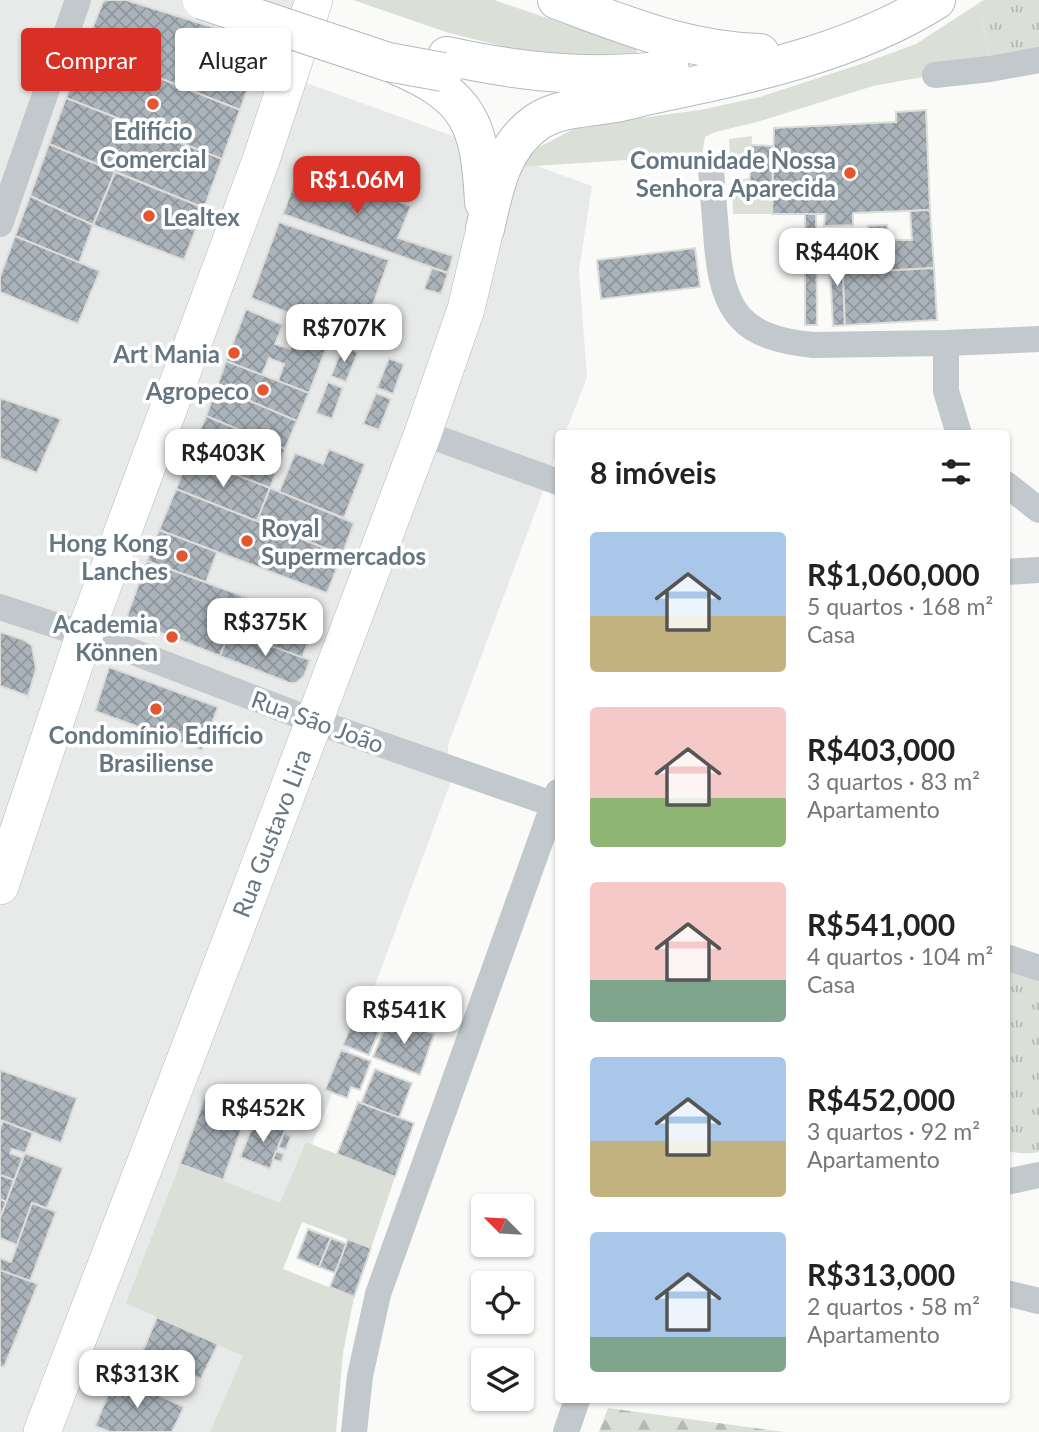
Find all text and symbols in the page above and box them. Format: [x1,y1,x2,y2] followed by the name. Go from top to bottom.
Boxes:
[21,28,161,91] chip: Comprar
[175,28,291,91] chip: Alugar
[145,96,161,112] marker: Edifício Comercial
[100,116,206,173] place label: Edifício Comercial
[630,145,836,202] place label: Comunidade Nossa Senhora Aparecida
[292,156,422,216] pin: R$1.06M
[309,165,405,193] text: R$1.06M
[842,165,858,181] marker: Comunidade Nossa Senhora Aparecida
[163,202,240,231] place label: Lealtex
[141,208,157,224] marker: Lealtex
[780,229,894,288] pin: R$440K
[795,237,879,265] text: R$440K
[287,304,401,364] pin: R$707K
[302,313,386,341] text: R$707K
[112,339,220,368] place label: Art Mania
[226,345,242,361] marker: Art Mania
[145,376,249,405] place label: Agropeco
[255,382,271,398] marker: Agropeco
[166,430,280,489] pin: R$403K
[181,438,265,466] text: R$403K
[937,453,975,491] icon: filters
[590,454,716,490] text: 8 imóveis
[261,513,426,570] place label: Royal Supermercados
[48,528,168,585] place label: Hong Kong Lanches
[239,533,255,549] marker: Royal Supermercados
[174,548,190,564] marker: Hong Kong Lanches
[807,556,980,592] text: R$1,060,000
[646,560,730,644] icon: home
[807,592,993,620] text: 5 quartos · 168 m²
[208,598,322,658] pin: R$375K
[223,607,307,635] text: R$375K
[52,609,158,666] place label: Academia Können
[807,620,855,648] text: Casa
[164,629,180,645] marker: Academia Können
[248,684,388,758] street label: Rua São João
[148,701,164,717] marker: Condomínio Edifício Brasiliense
[49,720,263,777] place label: Condomínio Edifício Brasiliense
[807,731,955,767] text: R$403,000
[646,735,730,819] icon: home
[226,745,316,921] street label: Rua Gustavo Lira
[807,767,980,795] text: 3 quartos · 83 m²
[807,795,940,823] text: Apartamento
[807,906,955,942] text: R$541,000
[646,910,730,994] icon: home
[807,942,993,970] text: 4 quartos · 104 m²
[807,970,855,998] text: Casa
[347,986,461,1046] pin: R$541K
[362,995,446,1023] text: R$541K
[807,1081,955,1117] text: R$452,000
[206,1084,320,1144] pin: R$452K
[646,1085,730,1169] icon: home
[221,1093,305,1121] text: R$452K
[807,1117,980,1145] text: 3 quartos · 92 m²
[807,1145,940,1173] text: Apartamento
[471,1194,534,1256] north arrow
[471,1194,534,1411] map controls
[807,1256,955,1292] text: R$313,000
[646,1260,730,1344] icon: home
[471,1271,534,1334] button: locate
[807,1292,980,1320] text: 2 quartos · 58 m²
[807,1320,940,1348] text: Apartamento
[471,1348,534,1411] button: layers
[80,1350,194,1410] pin: R$313K
[95,1359,179,1387] text: R$313K

